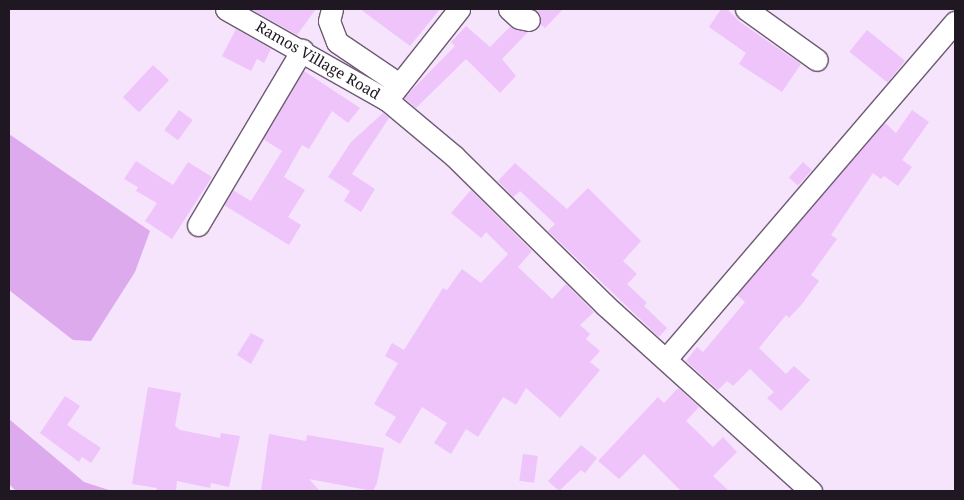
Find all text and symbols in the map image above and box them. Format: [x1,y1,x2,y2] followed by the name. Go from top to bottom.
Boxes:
[253,17,383,103] street label: Ramos Village Road

